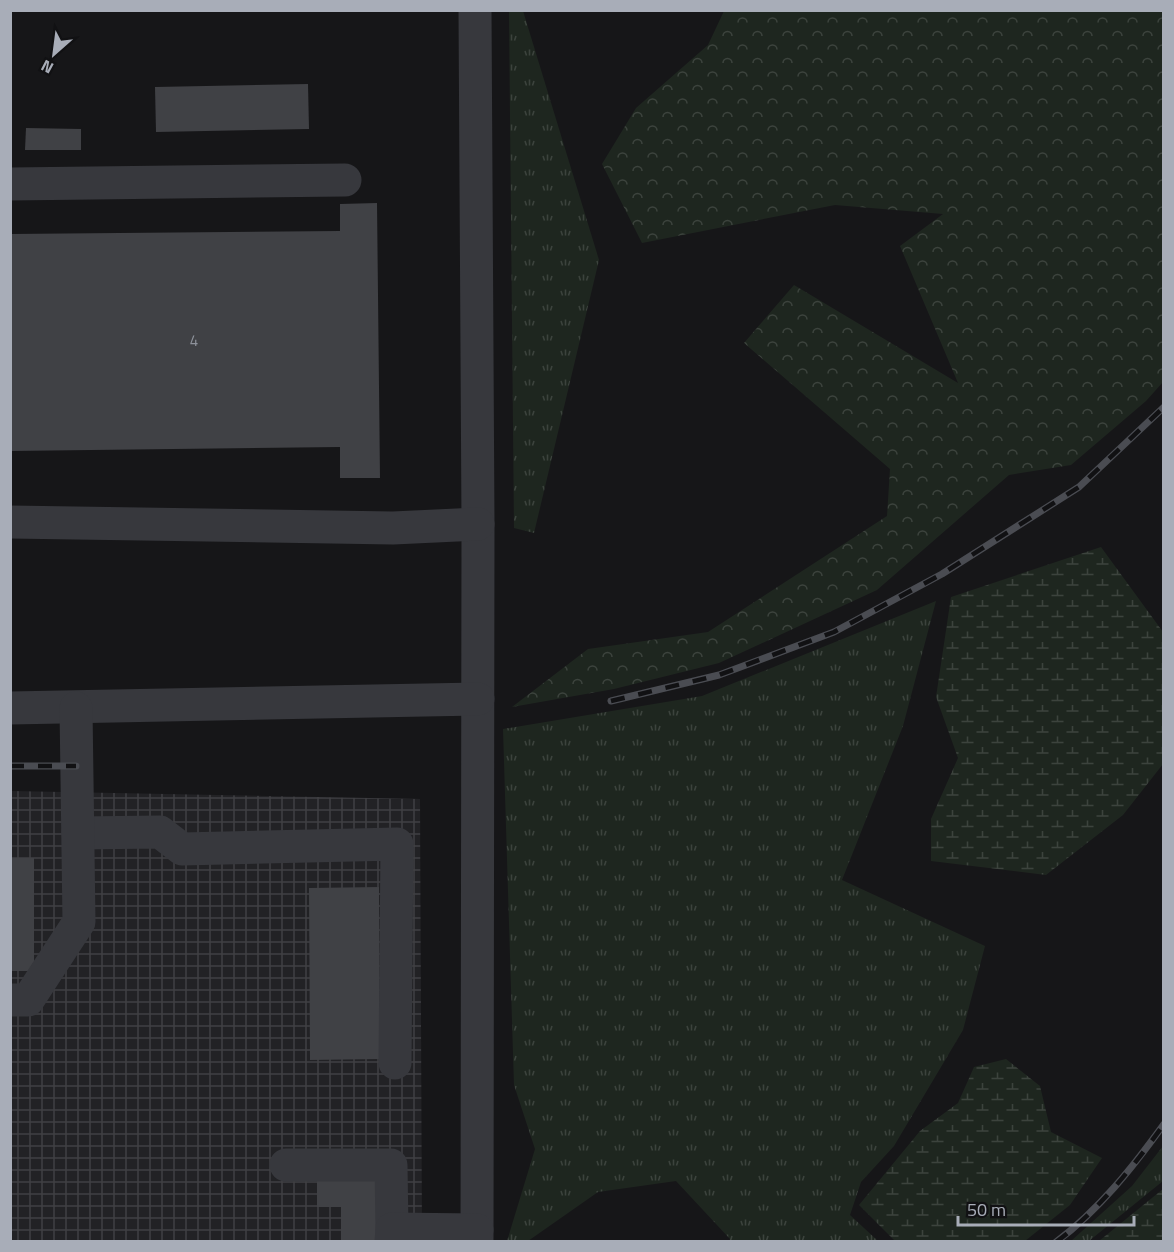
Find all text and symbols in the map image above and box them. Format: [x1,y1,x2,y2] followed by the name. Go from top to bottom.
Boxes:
[24,24,84,84] north arrow
[36,54,57,80] text: N
[190,329,198,352] house number: 4
[958,1189,1134,1227] scale bar
[967,1196,1006,1223] text: 50 m

